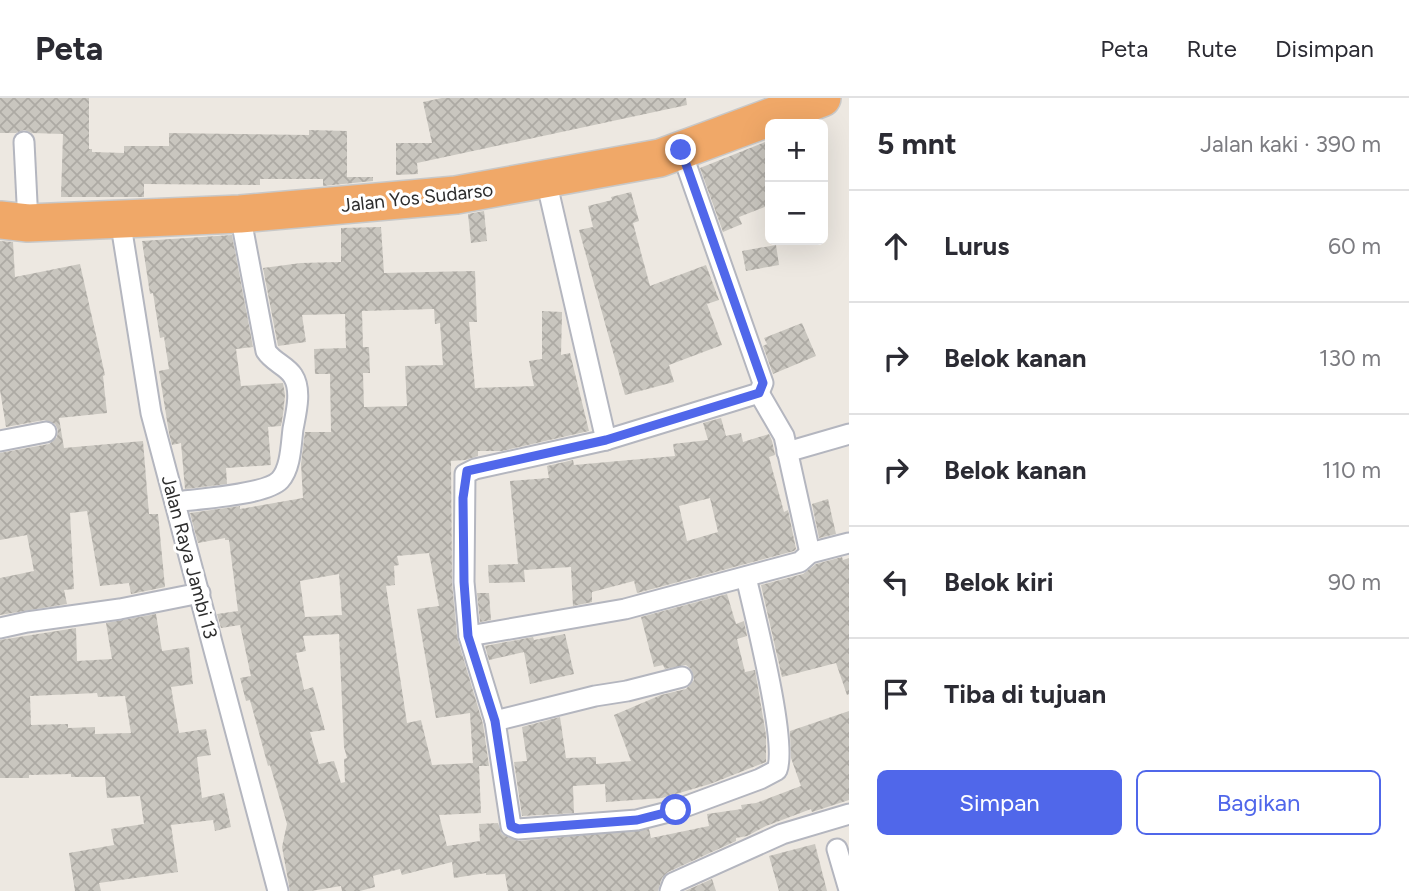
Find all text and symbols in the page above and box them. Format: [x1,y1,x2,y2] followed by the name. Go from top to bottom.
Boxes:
[35,29,103,68] text: Peta
[1100,34,1148,63] text: Peta
[1186,34,1237,63] text: Rute
[1275,34,1374,63] text: Disimpan
[765,119,828,245] map controls
[765,119,828,182] button: +
[877,125,957,162] text: 5 mnt
[1200,130,1381,158] text: Jalan kaki · 390 m
[665,134,696,165] route end
[340,178,494,217] street label: Jalan Yos Sudarso
[765,182,828,245] button: −
[877,227,915,265] icon: ahead
[944,230,1009,262] text: Lurus
[1328,232,1381,260] text: 60 m
[877,339,915,377] icon: right
[944,342,1087,374] text: Belok kanan
[1319,344,1381,372] text: 130 m
[877,451,915,489] icon: right
[944,454,1087,486] text: Belok kanan
[1322,456,1381,484] text: 110 m
[157,473,222,641] street label: Jalan Raya Jambi 13
[877,563,915,601] icon: left
[944,566,1053,598] text: Belok kiri
[1328,568,1381,596] text: 90 m
[877,675,915,713] icon: arrive
[944,678,1106,710] text: Tiba di tujuan
[877,770,1122,835] button: Simpan
[1136,770,1381,835] button: Bagikan
[660,794,691,825] route start

